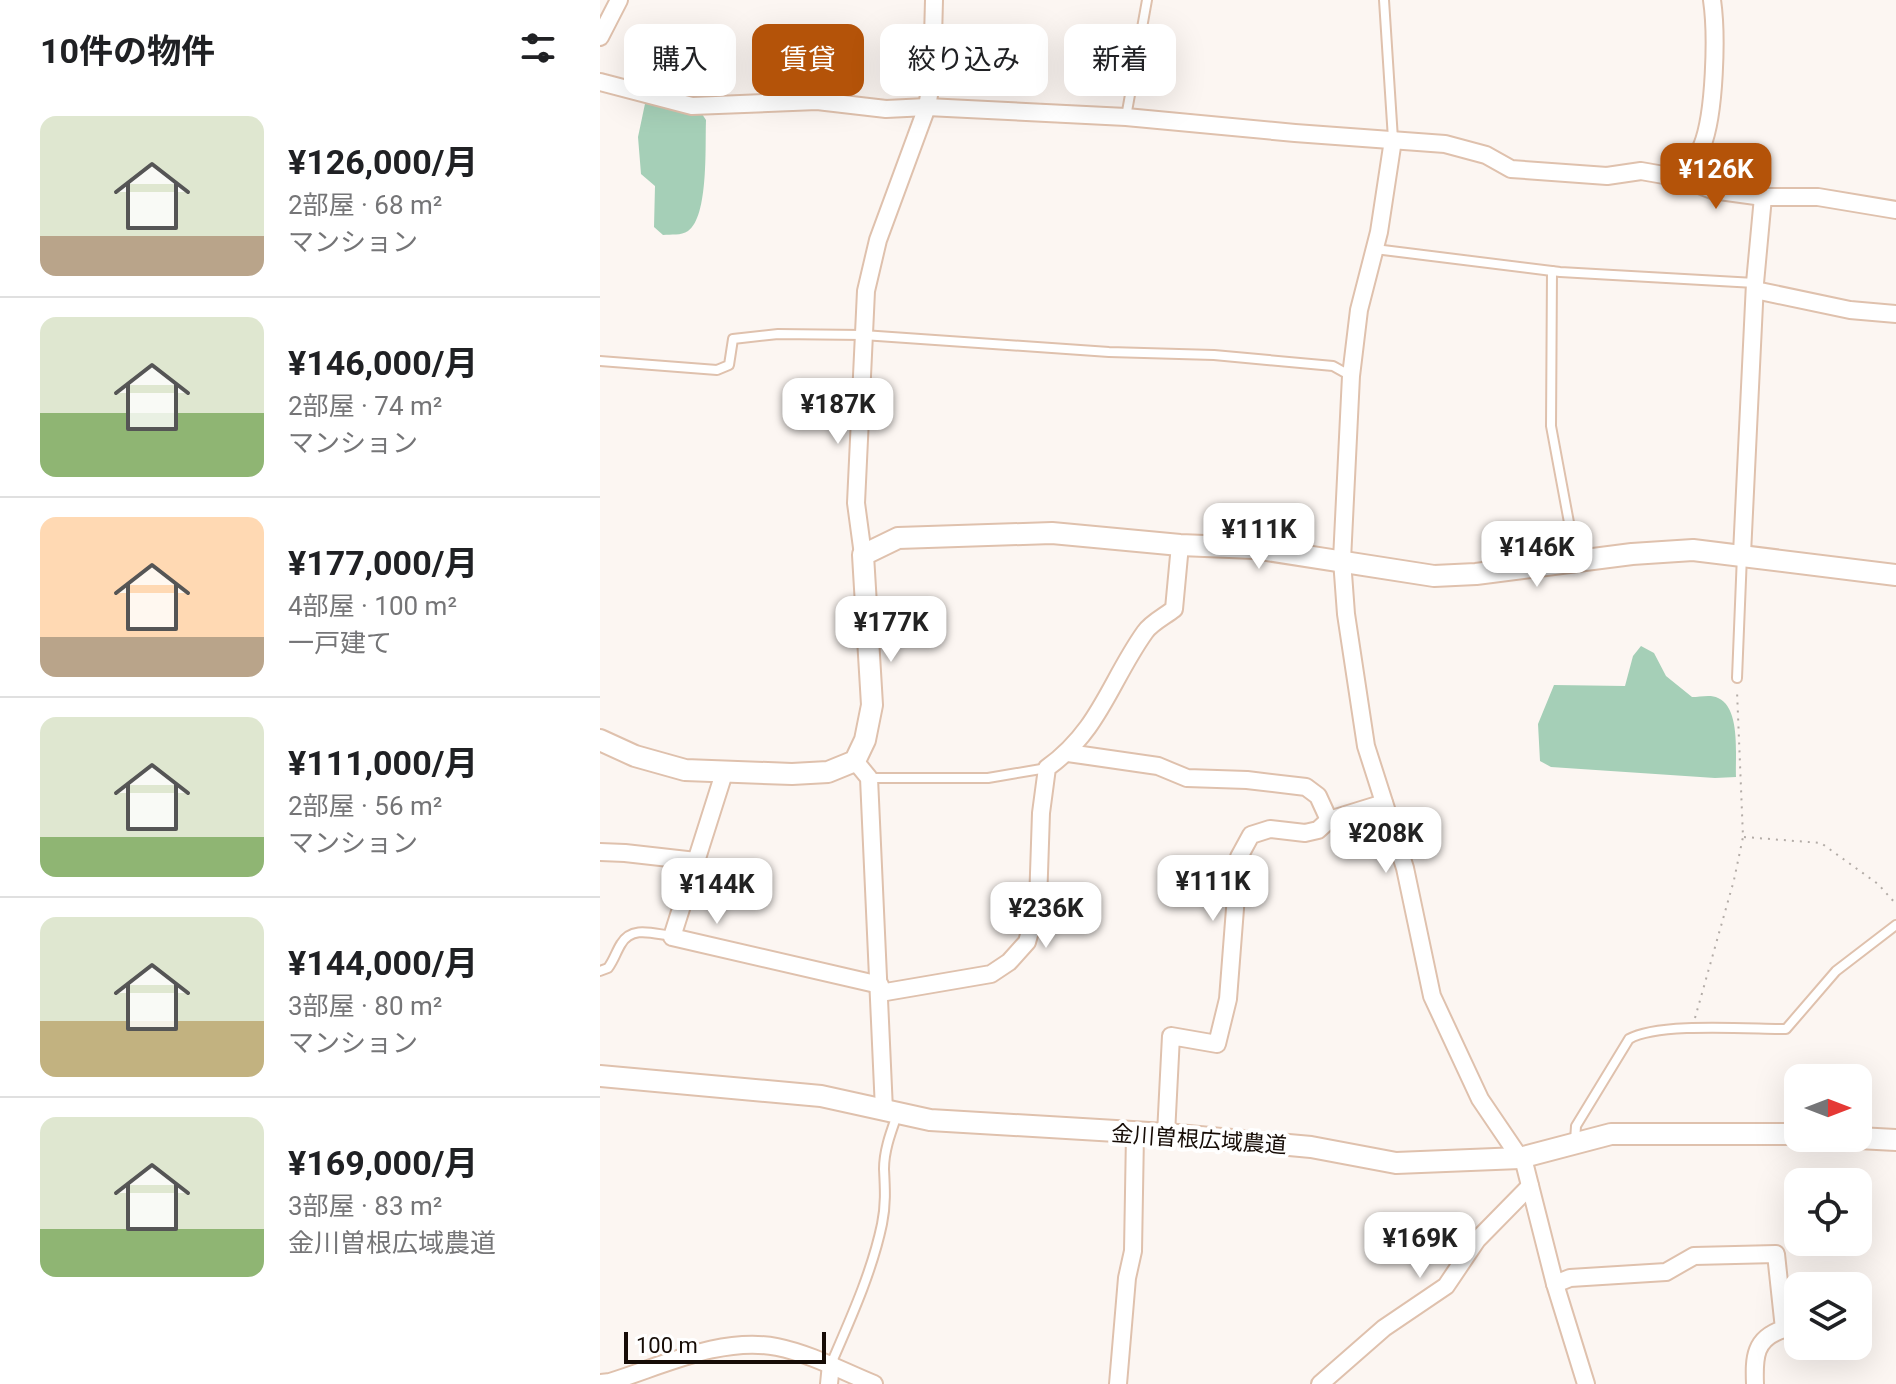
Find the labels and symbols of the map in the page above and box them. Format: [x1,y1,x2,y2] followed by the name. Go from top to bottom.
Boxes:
[1660,143,1772,211] pin: ¥126K
[782,378,894,446] pin: ¥187K
[1203,503,1315,571] pin: ¥111K
[1481,521,1593,589] pin: ¥146K
[835,596,947,664] pin: ¥177K
[1330,807,1442,875] pin: ¥208K
[1157,855,1269,923] pin: ¥111K
[661,858,773,926] pin: ¥144K
[990,882,1102,950] pin: ¥236K
[1784,1064,1872,1152] north arrow
[1110,1121,1288,1158] street label: 金川曽根広域農道
[1364,1212,1476,1280] pin: ¥169K
[624,1328,826,1364] scale bar

